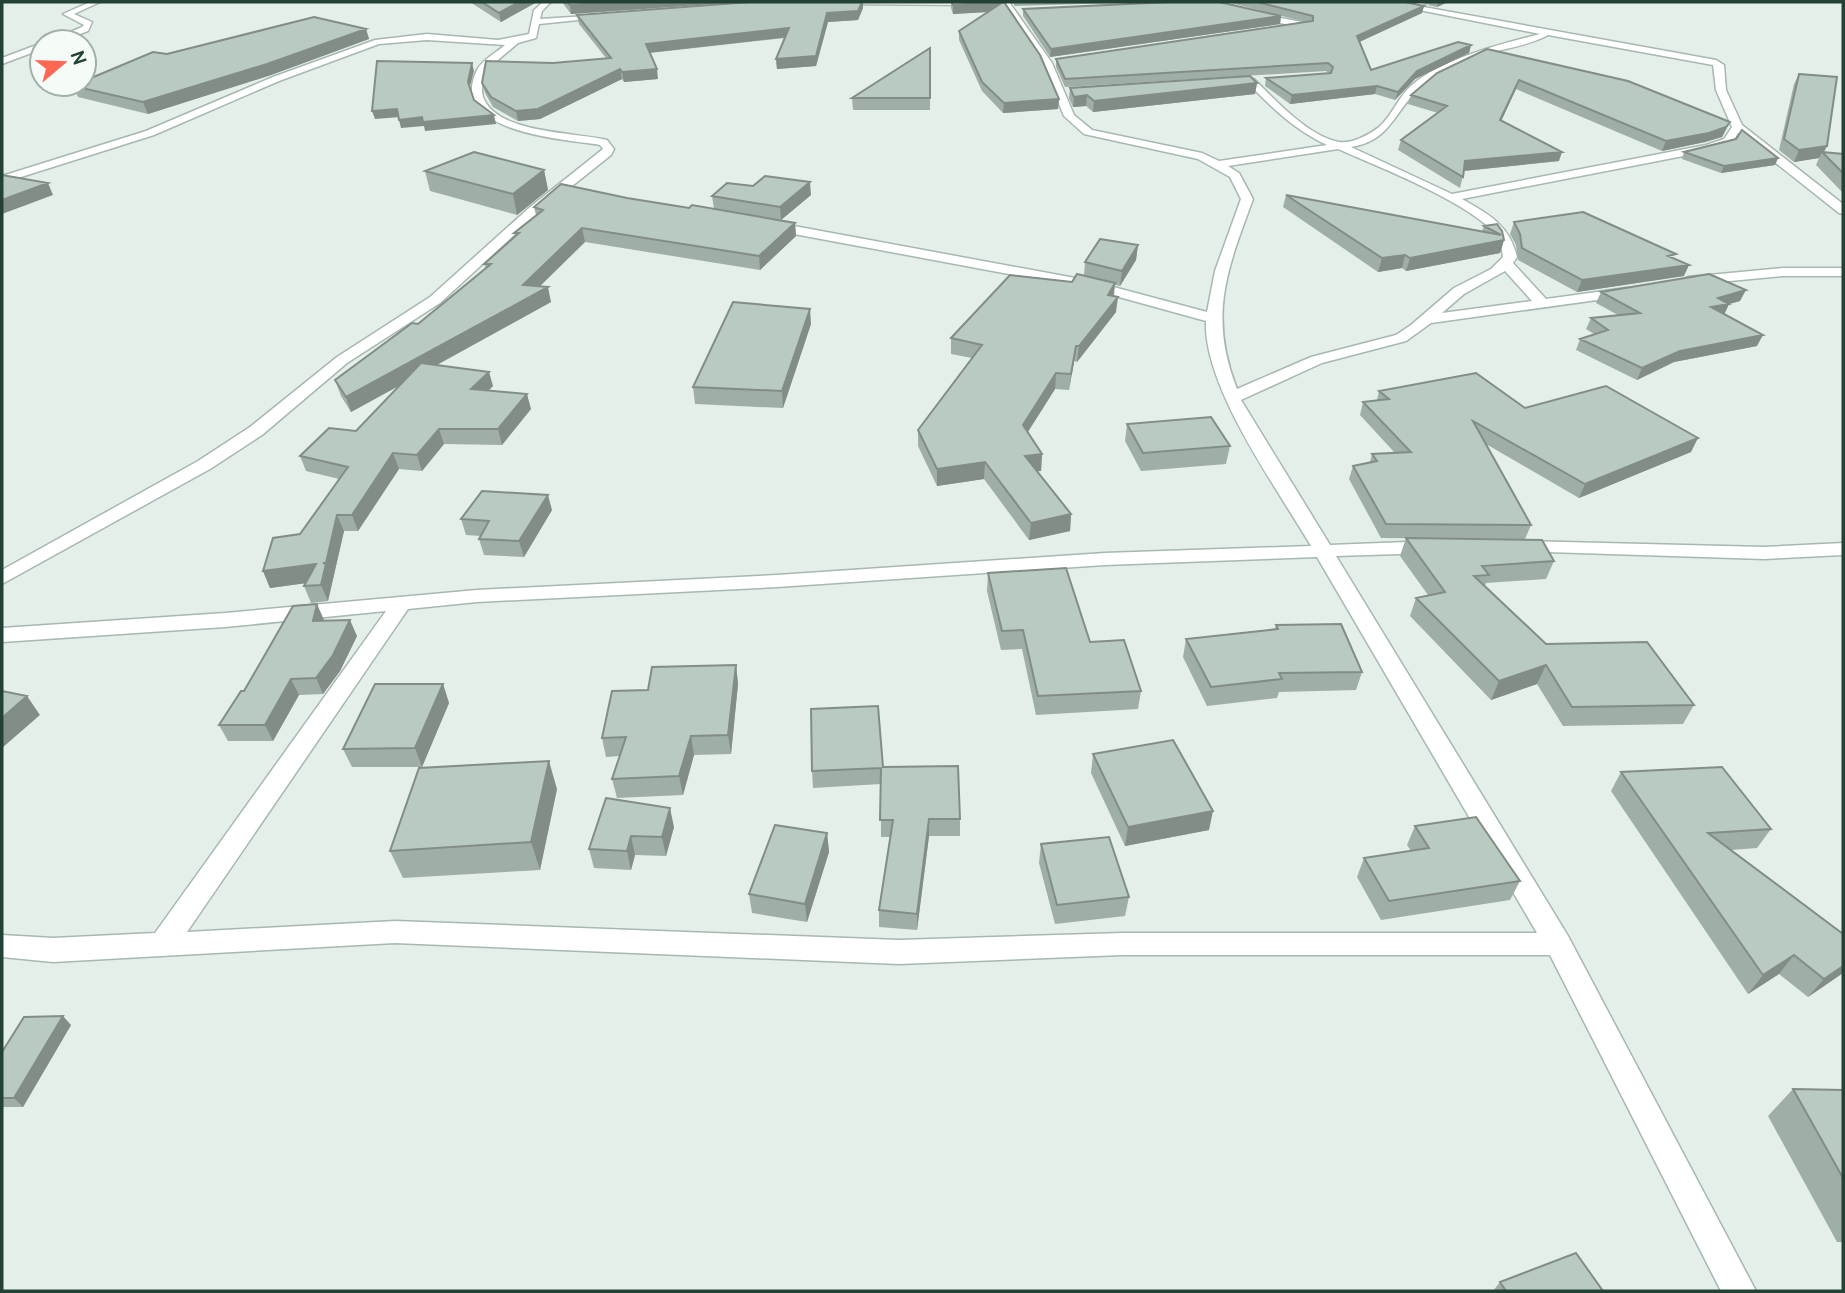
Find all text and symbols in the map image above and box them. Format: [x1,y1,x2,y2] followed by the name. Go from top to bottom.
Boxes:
[28,28,98,98] north arrow
[66,48,92,68] text: N

